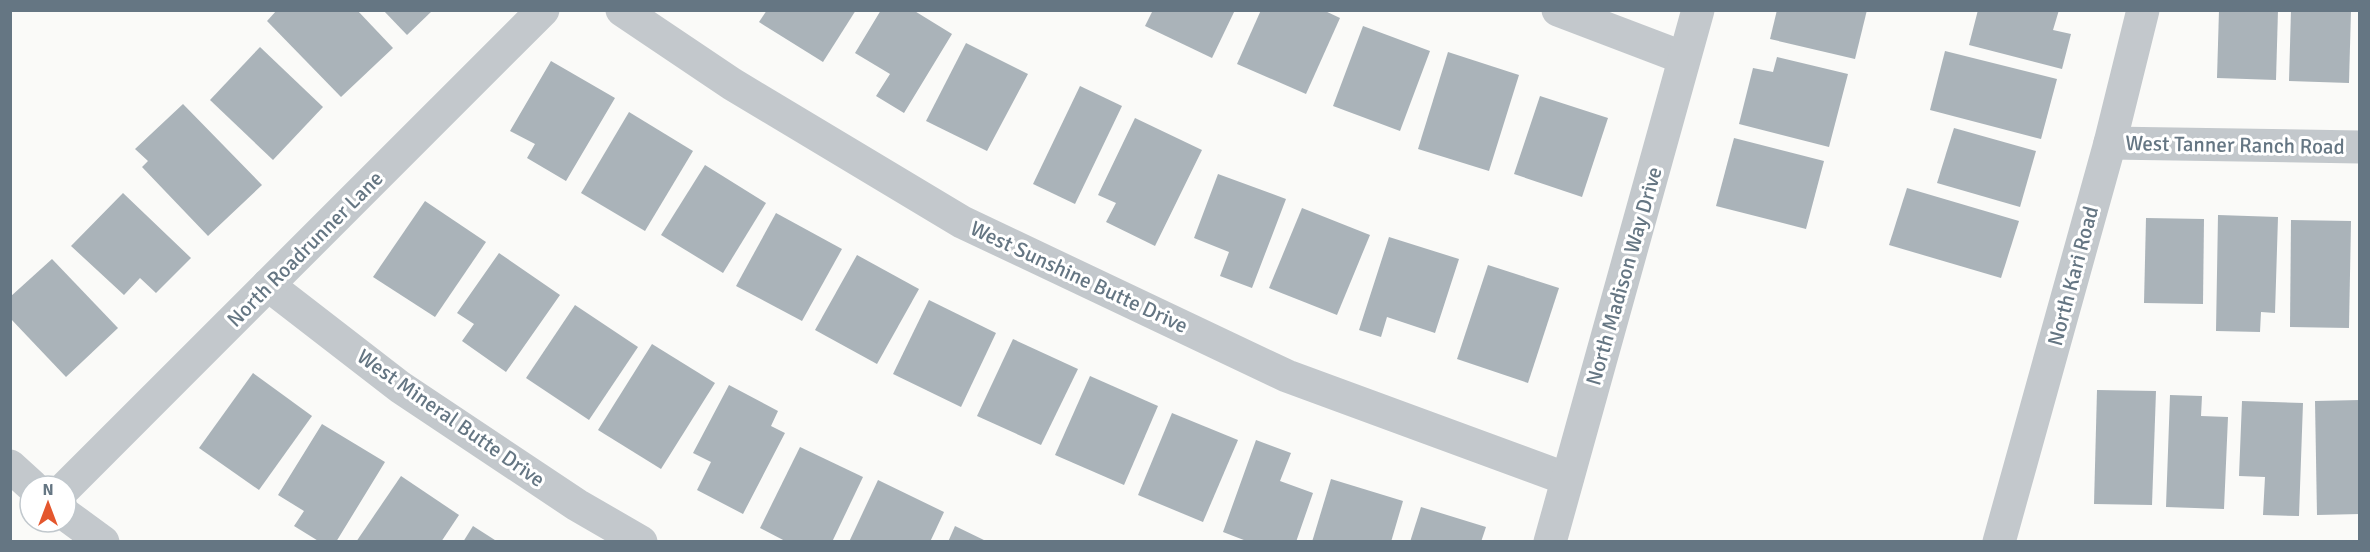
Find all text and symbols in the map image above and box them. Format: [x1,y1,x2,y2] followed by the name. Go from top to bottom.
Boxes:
[2125,130,2345,160] street label: West Tanner Ranch Road
[1580,164,1668,388] street label: North Madison Way Drive
[222,166,388,332] street label: North Roadrunner Lane
[2042,203,2104,349] street label: North Kari Road
[966,215,1192,339] street label: West Sunshine Butte Drive
[352,343,550,493] street label: West Mineral Butte Drive
[18,474,78,534] north arrow
[42,480,54,500] text: N

